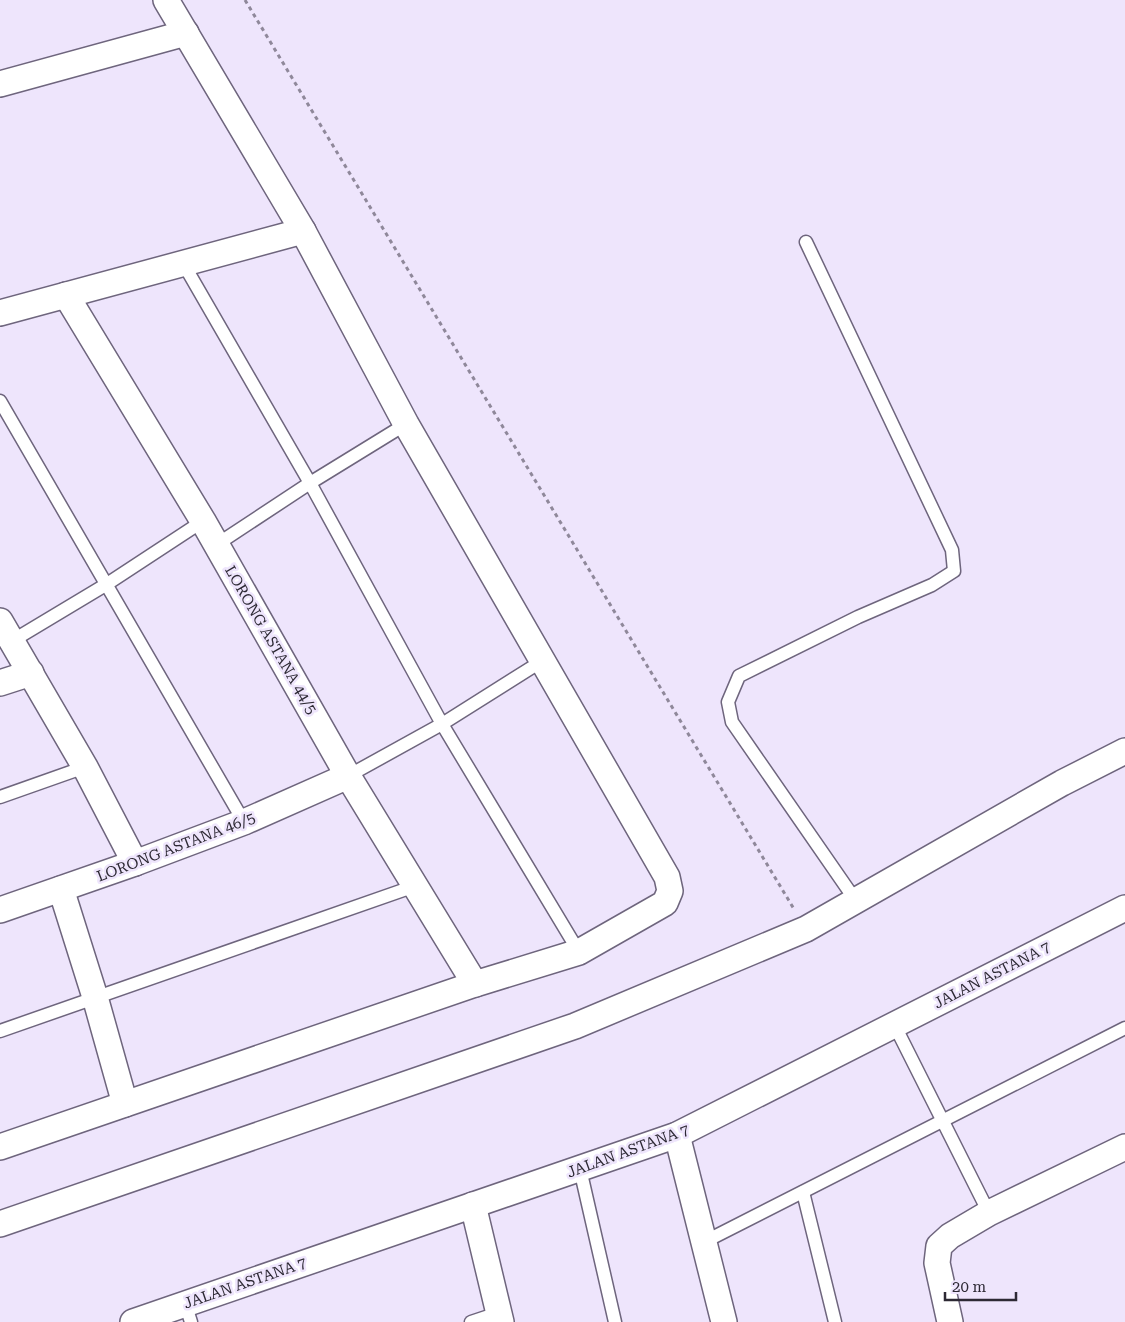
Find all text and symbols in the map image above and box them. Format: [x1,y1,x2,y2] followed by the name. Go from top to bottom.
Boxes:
[221,563,321,717] street label: LORONG ASTANA 44/5
[94,808,258,886] street label: LORONG ASTANA 46/5
[931,938,1053,1012] street label: JALAN ASTANA 7
[564,1121,692,1181] street label: JALAN ASTANA 7
[181,1254,309,1312] street label: JALAN ASTANA 7
[945,1270,1016,1302] scale bar
[952,1278,987,1296] text: 20 m

